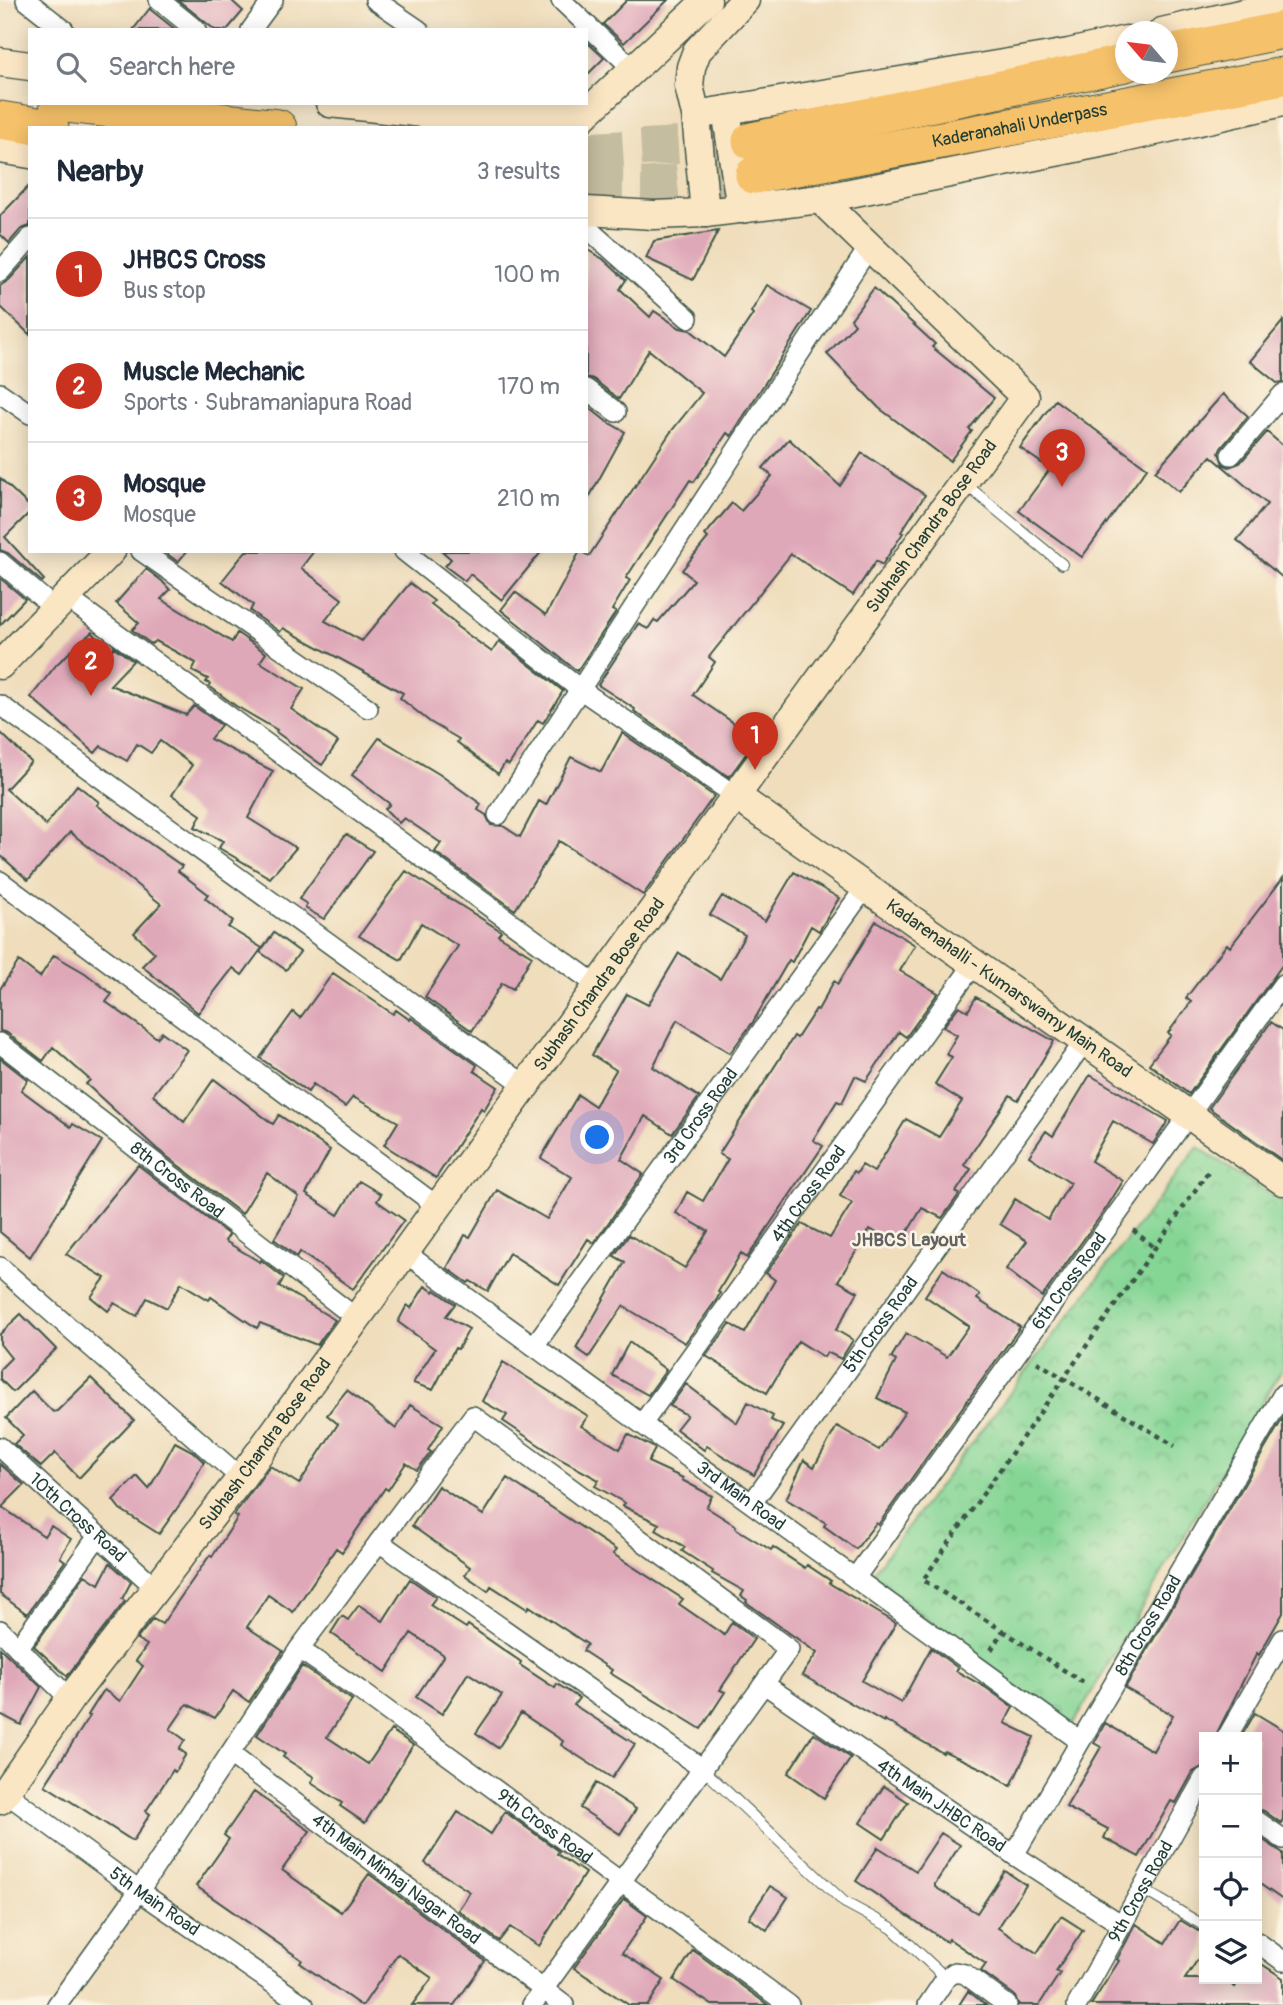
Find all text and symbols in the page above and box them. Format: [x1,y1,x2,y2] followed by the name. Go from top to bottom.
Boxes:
[1115,21,1178,84] north arrow
[28,28,588,105] search box
[52,48,90,86] icon: search
[108,51,235,83] text: Search here
[930,98,1109,153] street label: Kaderanahali Underpass
[56,153,143,190] text: Nearby
[477,157,560,186] text: 3 results
[123,244,265,276] text: JHBCS Cross
[75,260,84,289] text: 1
[494,260,560,289] text: 100 m
[123,276,206,305] text: Bus stop
[123,356,305,388] text: Muscle Mechanic
[73,372,85,401] text: 2
[498,372,560,401] text: 170 m
[123,388,412,417] text: Sports · Subramaniapura Road
[1039,429,1085,487] pin: 3
[861,435,1002,618] street label: Subhash Chandra Bose Road
[123,468,205,500] text: Mosque
[73,484,85,513] text: 3
[497,484,560,513] text: 210 m
[123,500,196,529] text: Mosque
[68,638,114,696] pin: 2
[732,712,778,770] pin: 1
[528,893,670,1076] street label: Subhash Chandra Bose Road
[882,894,1137,1083] street label: Kadarenahalli - Kumarswamy Main Road
[658,1063,743,1168] street label: 3rd Cross Road
[580,1120,614,1154] your location
[126,1136,229,1224] street label: 8th Cross Road
[765,1141,851,1247] street label: 4th Cross Road
[852,1228,967,1252] district label: JHBCS Layout
[1026,1228,1112,1334] street label: 6th Cross Road
[838,1272,923,1377] street label: 5th Cross Road
[194,1353,336,1535] street label: Subhash Chandra Bose Road
[692,1456,790,1536] street label: 3rd Main Road
[25,1468,131,1567] street label: 10th Cross Road
[1110,1571,1186,1680] street label: 8th Cross Road
[1199,1732,1262,1984] map controls
[1199,1732,1262,1795] button: +
[873,1753,1010,1858] street label: 4th Main JHBC Road
[492,1783,597,1869] street label: 9th Cross Road
[1199,1795,1262,1858] button: −
[307,1808,485,1950] street label: 4th Main Minhaj Nagar Road
[1103,1837,1178,1947] street label: 9th Cross Road
[1199,1858,1262,1921] button: locate
[105,1862,204,1941] street label: 5th Main Road
[1199,1921,1262,1984] button: layers

